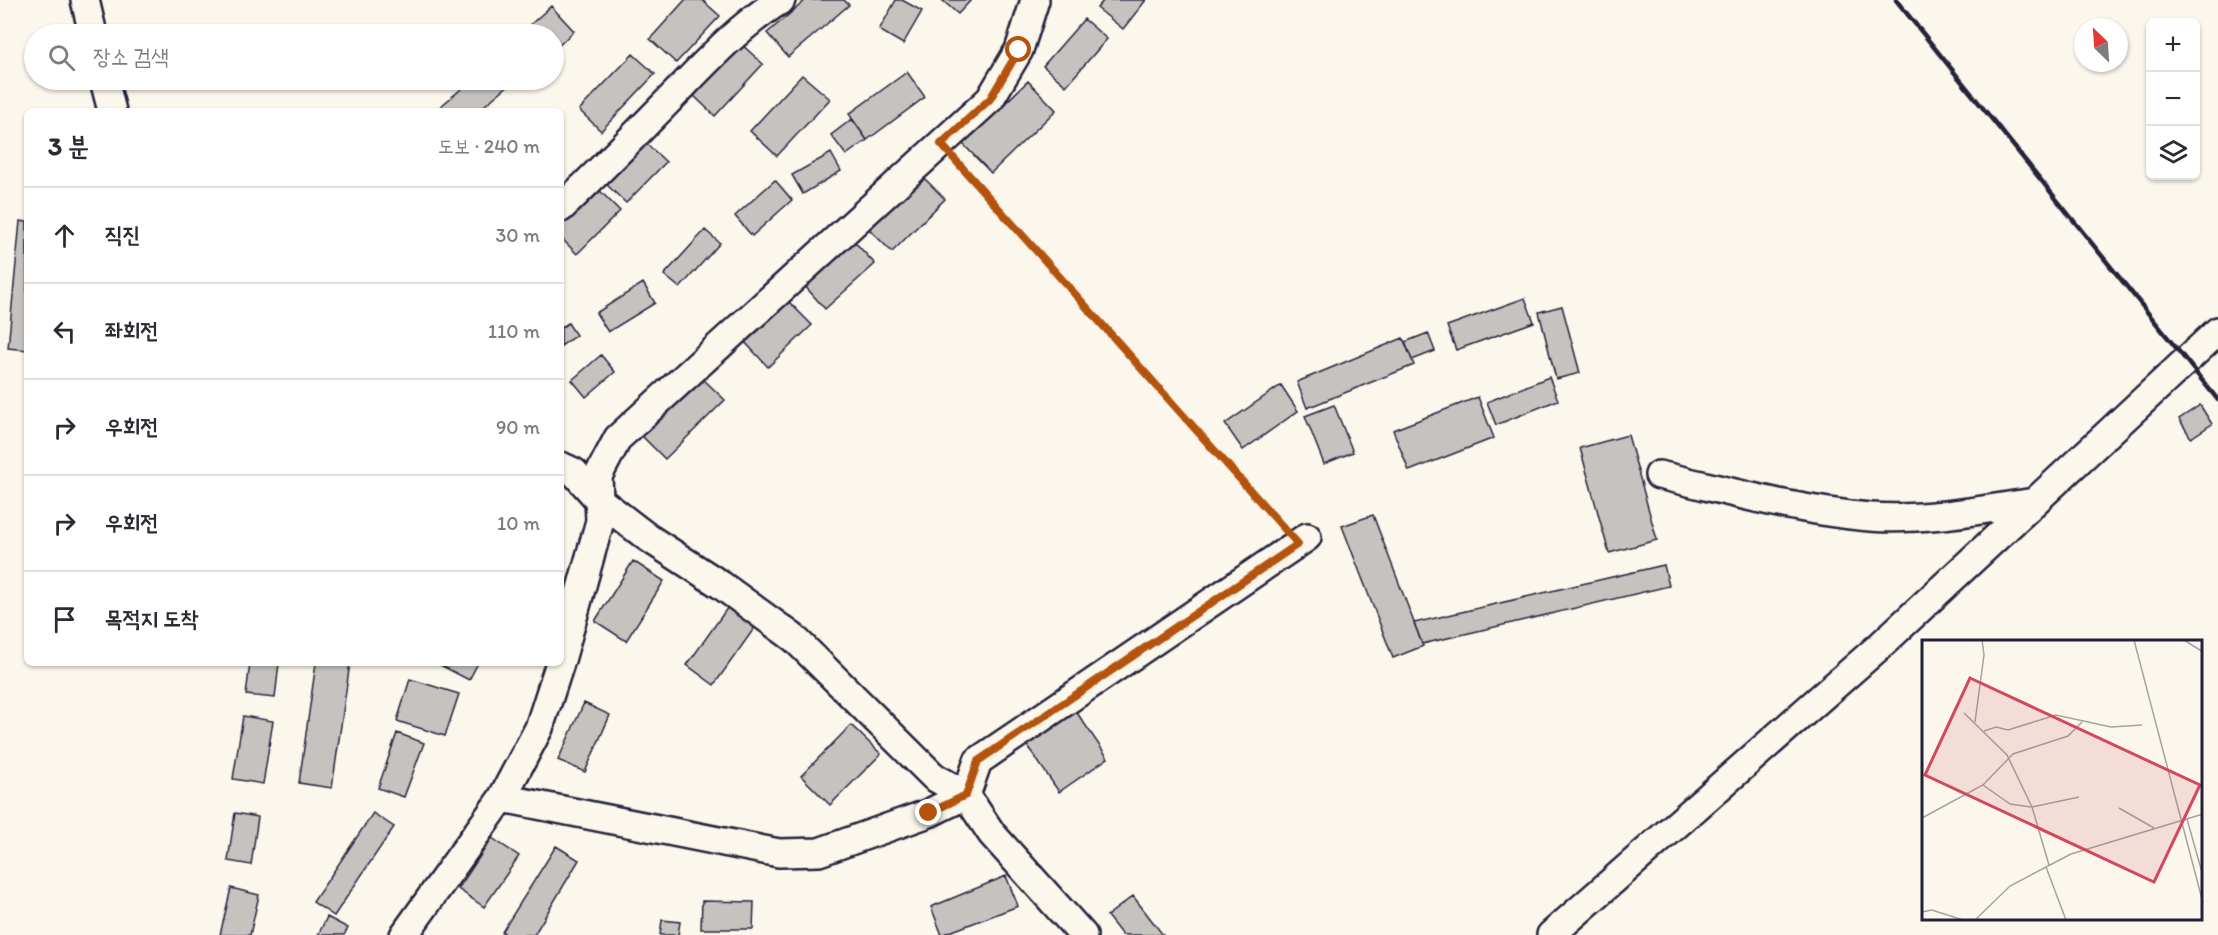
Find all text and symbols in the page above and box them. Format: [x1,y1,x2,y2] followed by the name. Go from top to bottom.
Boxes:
[2074,18,2128,72] north arrow
[2146,18,2200,180] map controls
[2146,18,2200,72] button: +
[24,24,564,90] search box
[1005,36,1031,62] route start
[45,41,78,74] icon: search
[93,43,169,70] text: 장소 검색
[2146,72,2200,126] button: −
[2146,126,2200,180] button: layers
[48,130,89,162] text: 3 분
[438,134,540,158] text: 도보 · 240 m
[48,219,81,252] icon: ahead
[105,221,140,248] text: 직진
[495,223,540,247] text: 30 m
[48,315,81,348] icon: left
[105,317,158,344] text: 좌회전
[488,319,540,343] text: 110 m
[48,411,81,444] icon: right
[105,413,158,440] text: 우회전
[496,415,540,439] text: 90 m
[48,507,81,540] icon: right
[105,509,158,536] text: 우회전
[497,511,540,535] text: 10 m
[48,603,81,636] icon: arrive
[105,605,198,632] text: 목적지 도착
[1922,640,2203,920] inset map
[915,799,941,825] route end

